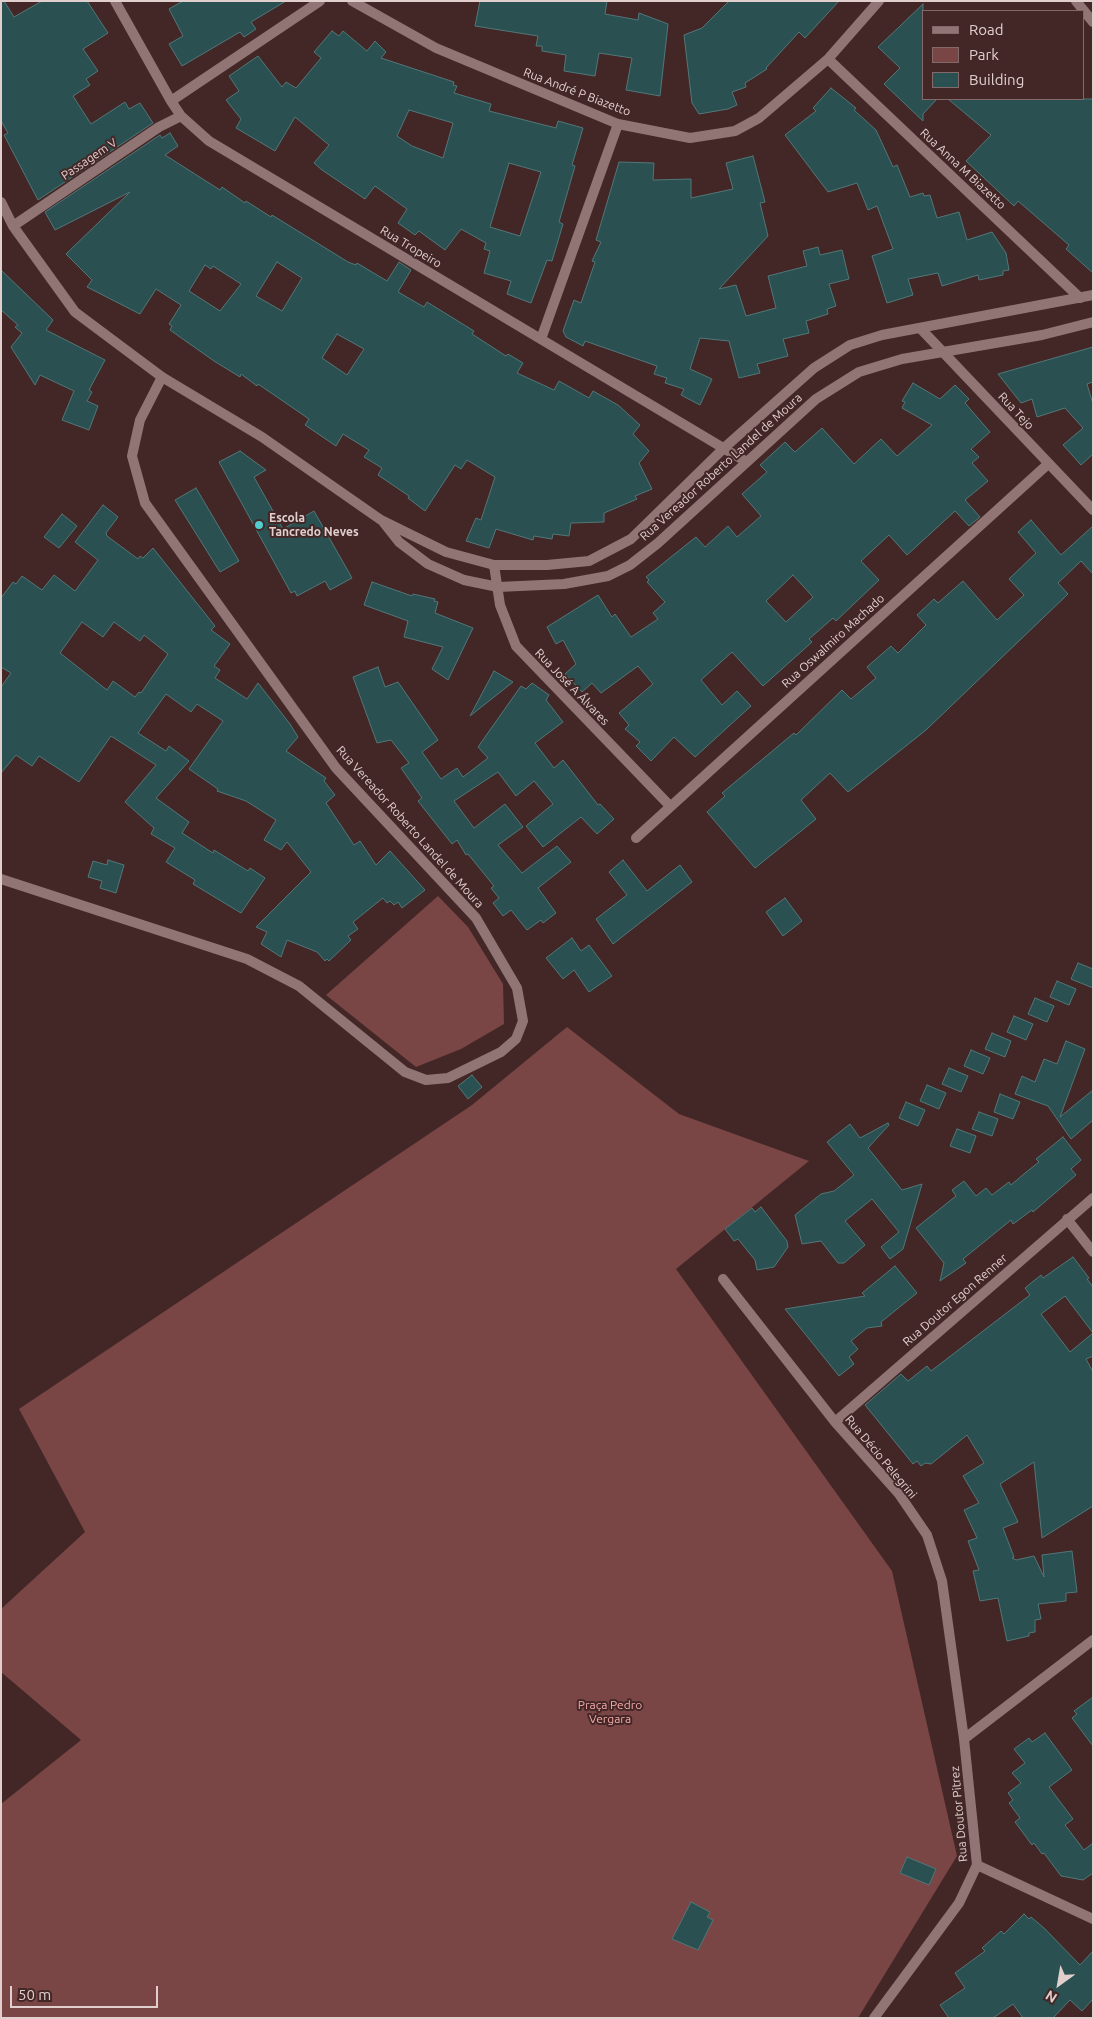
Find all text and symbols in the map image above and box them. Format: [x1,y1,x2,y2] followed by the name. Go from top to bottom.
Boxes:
[922,10,1084,100] legend
[969,21,1004,38] text: Road
[969,46,999,63] text: Park
[521,65,633,119] street label: Rua André P Biazetto
[969,71,1024,88] text: Building
[917,126,1009,212] street label: Rua Anna M Biazetto
[58,135,120,183] street label: Passagem V
[378,223,444,271] street label: Rua Tropeiro
[995,389,1037,433] street label: Rua Tejo
[637,390,805,544] street label: Rua Vereador Roberto Landel de Moura
[269,511,359,539] place label: Escola Tancredo Neves
[253,519,265,531] marker: Escola Tancredo Neves
[779,591,887,691] street label: Rua Oswalmiro Machado
[532,646,612,728] street label: Rua José A Álvares
[333,743,487,911] street label: Rua Vereador Roberto Landel de Moura
[900,1251,1010,1349] street label: Rua Doutor Egon Renner
[842,1413,920,1501] street label: Rua Décio Pelegrini
[578,1698,642,1726] park label: Praça Pedro Vergara
[948,1766,970,1862] street label: Rua Doutor Pitrez
[1034,1959,1084,2009] north arrow
[12,1976,160,2008] scale bar
[18,1986,51,2003] text: 50 m
[1042,1987,1060,2006] text: N

